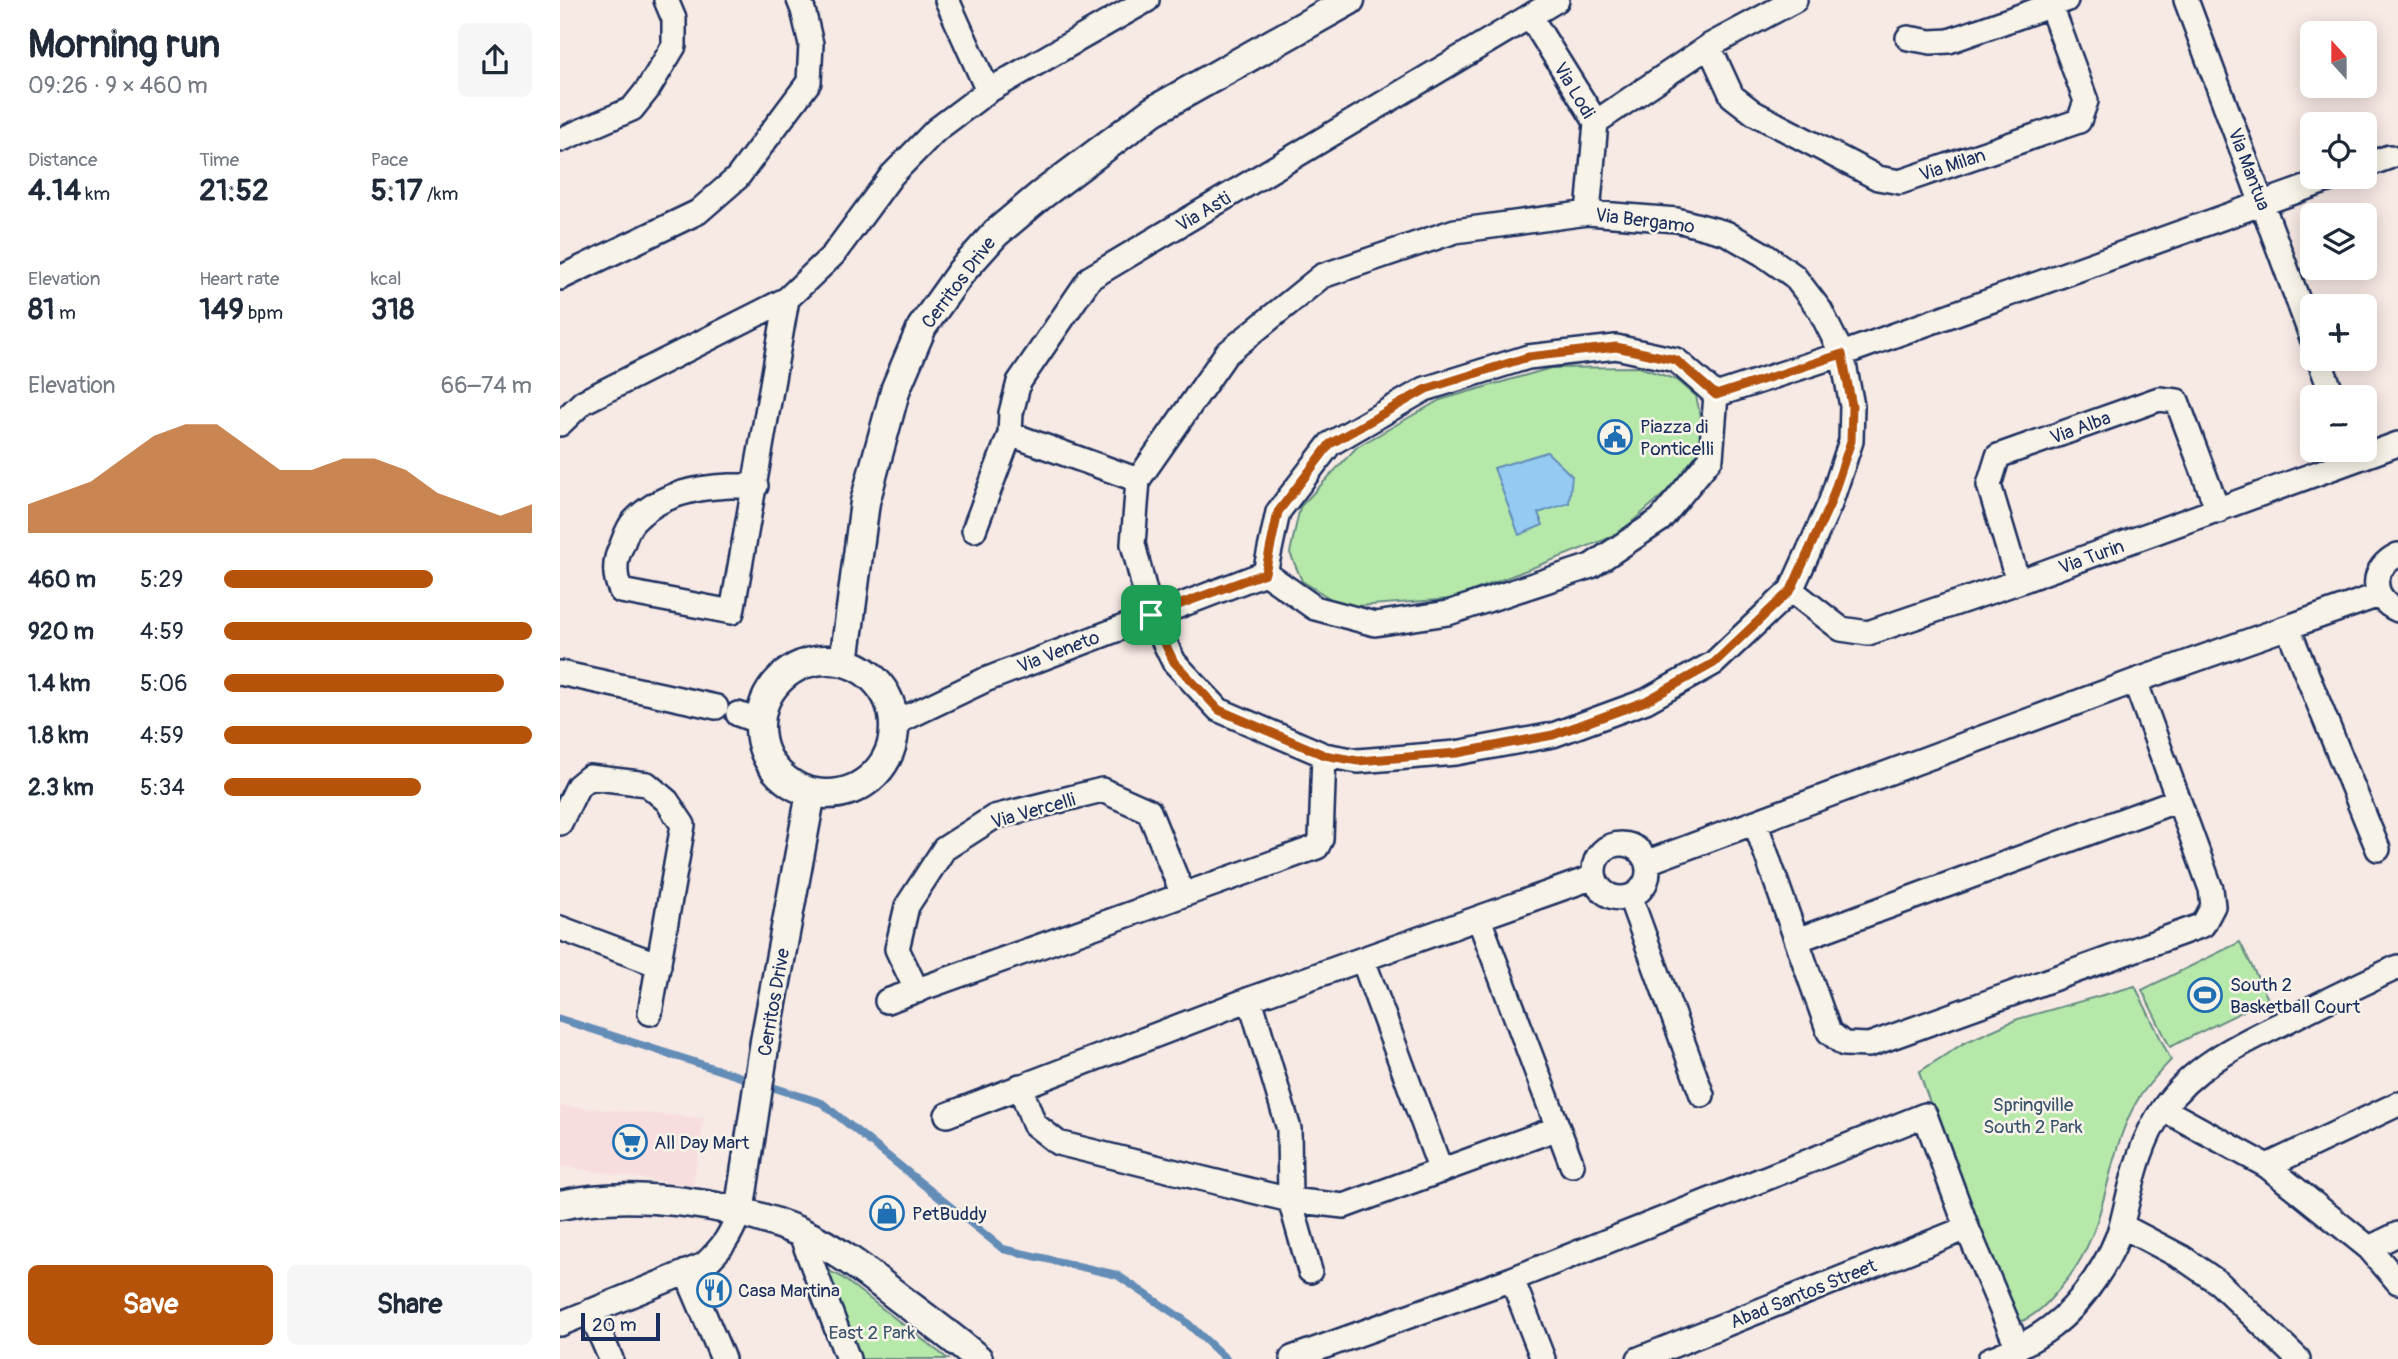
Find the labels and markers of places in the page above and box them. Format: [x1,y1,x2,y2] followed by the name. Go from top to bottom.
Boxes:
[1640,415,1714,461] place label: Piazza di Ponticelli
[1596,418,1634,456] public building icon: Piazza di Ponticelli
[1121,585,1181,645] pin
[2230,973,2361,1019] place label: South 2 Basketball Court
[2186,976,2224,1014] sports icon: South 2 Basketball Court
[611,1123,649,1161] supermarket icon: All Day Mart
[654,1131,750,1155] place label: All Day Mart
[868,1194,906,1232] shop icon: PetBuddy
[912,1202,987,1226] place label: PetBuddy
[695,1271,733,1309] restaurant icon: Casa Martina
[738,1279,840,1303] place label: Casa Martina

